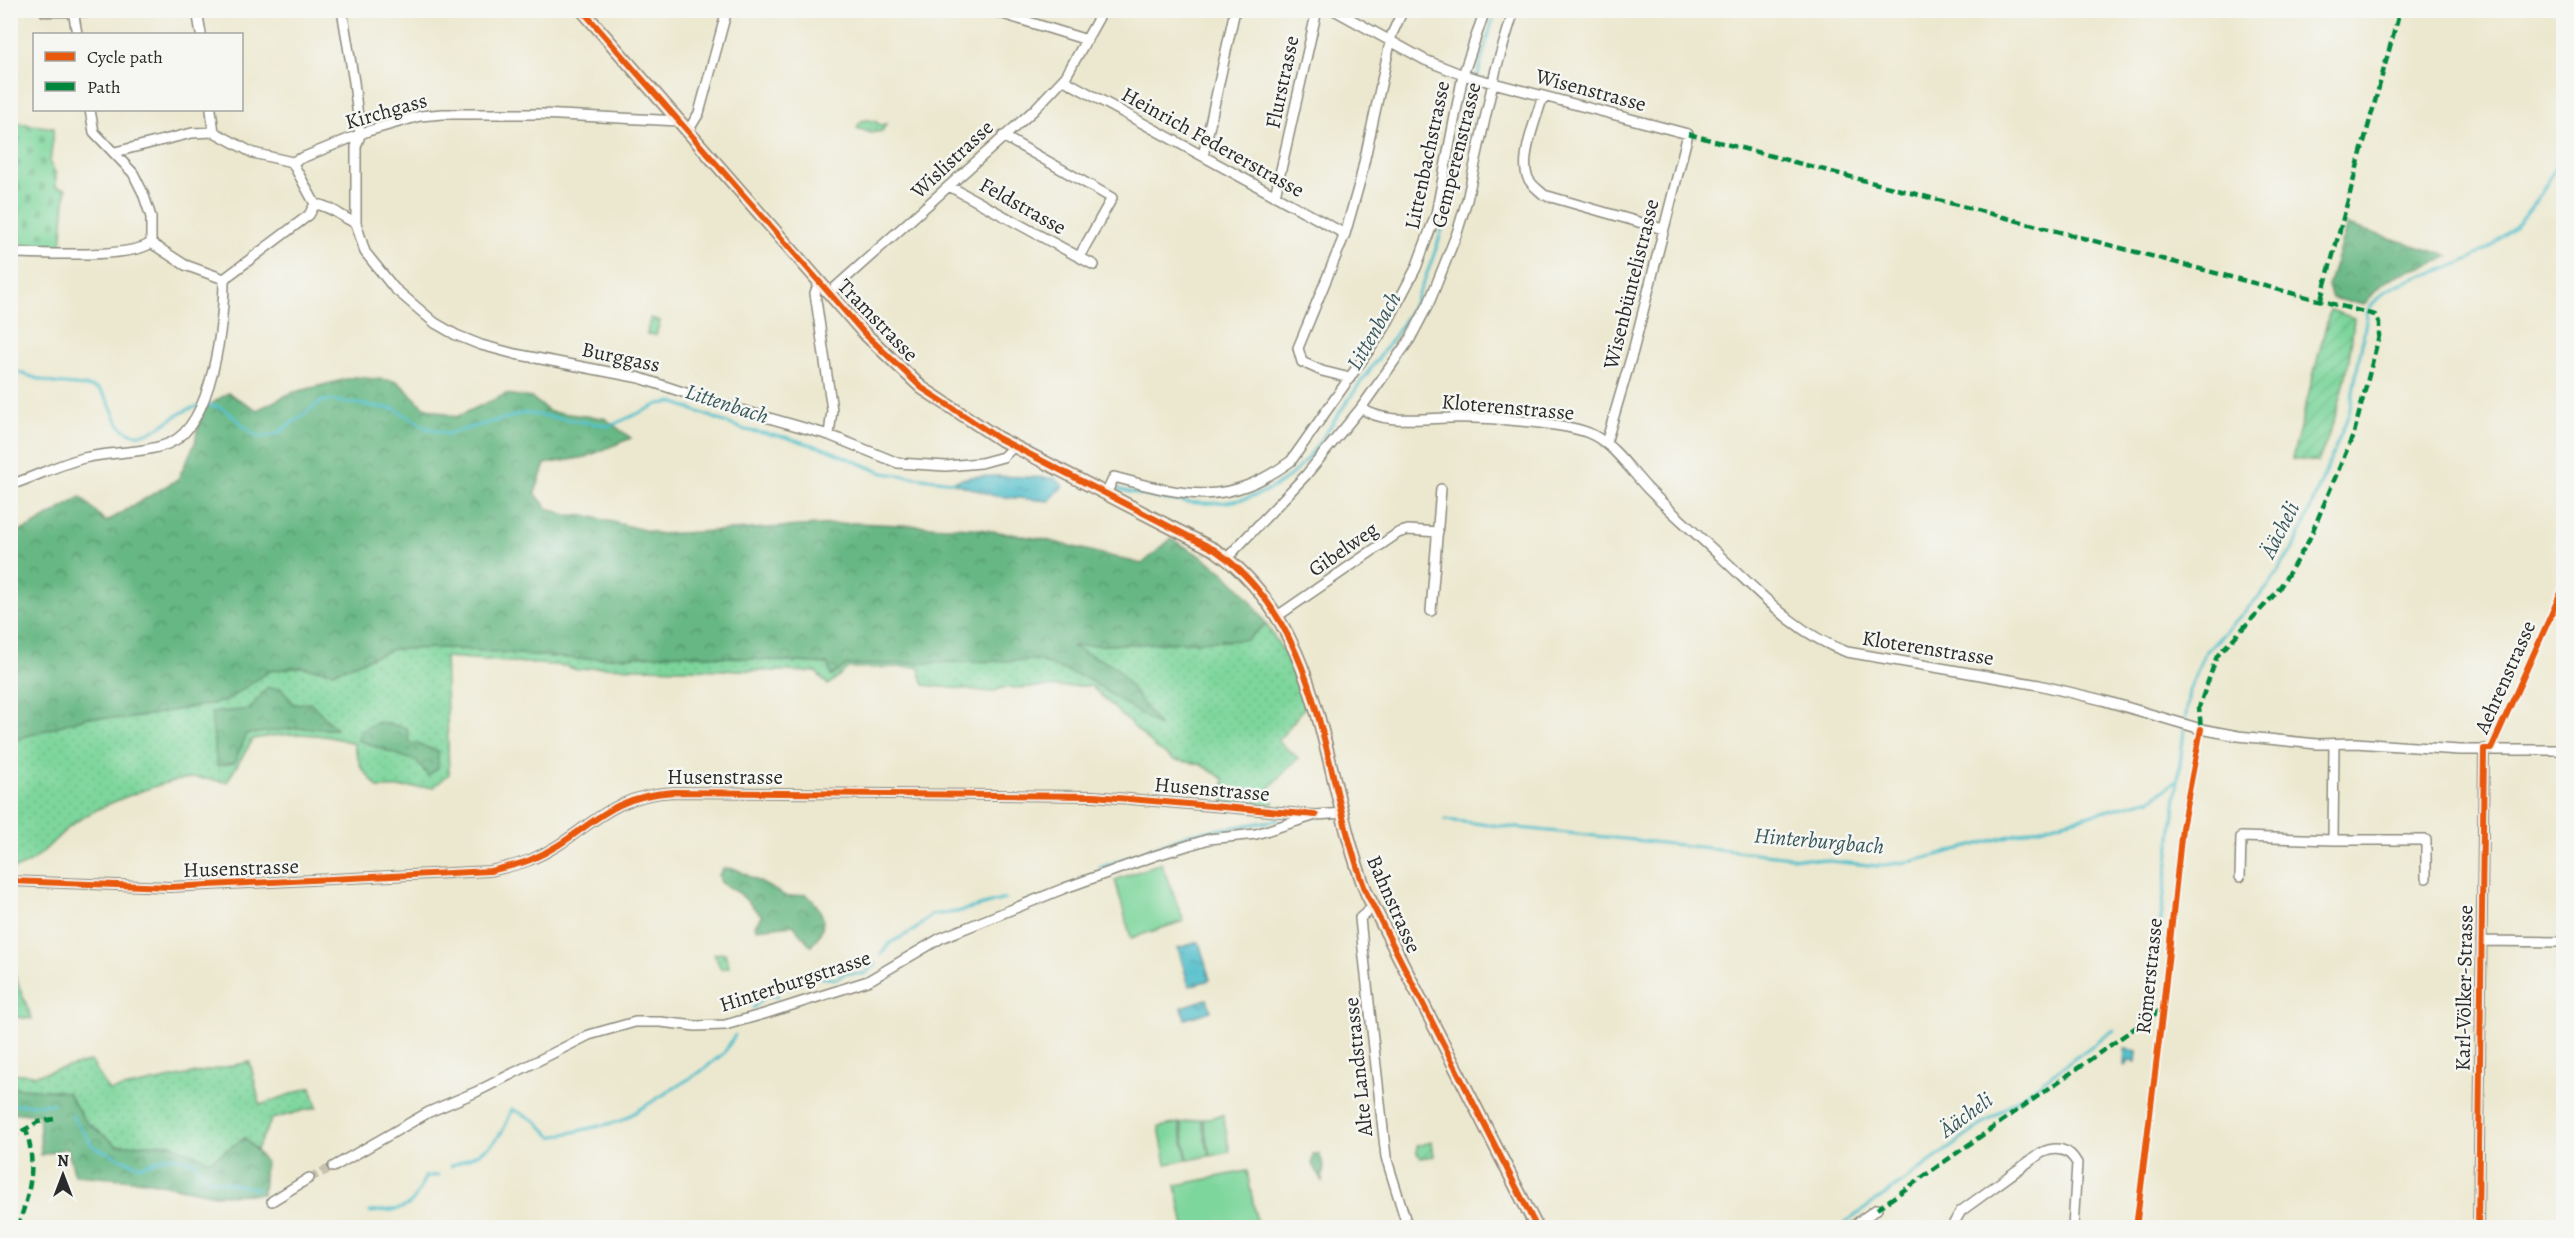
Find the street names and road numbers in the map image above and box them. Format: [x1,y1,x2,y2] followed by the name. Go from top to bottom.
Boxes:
[1258,33,1306,131] street label: Flurstrasse
[1532,62,1649,118] street label: Wisenstrasse
[1398,78,1456,232] street label: Littenbachstrasse
[1424,79,1488,231] street label: Gemperenstrasse
[1117,80,1309,204] street label: Heinrich Federerstrasse
[342,86,430,136] street label: Kirchgass
[904,113,999,205] street label: Wislistrasse
[975,171,1071,241] street label: Feldstrasse
[1596,196,1666,373] street label: Wisenbüntelistrasse
[831,272,925,368] street label: Tramstrasse
[579,335,663,379] street label: Burggass
[1440,387,1576,427] street label: Kloterenstrasse
[1303,515,1384,583] street label: Gibelweg
[2467,616,2542,739] street label: Aehrenstrasse
[1860,624,1996,672] street label: Kloterenstrasse
[667,763,783,791] street label: Husenstrasse
[1153,770,1271,808] street label: Husenstrasse
[1360,851,1428,957] street label: Bahnstrasse
[183,852,299,884] street label: Husenstrasse
[2449,905,2479,1071] street label: Karl-Völker-Strasse
[2129,916,2169,1036] street label: Römerstrasse
[716,943,874,1019] street label: Hinterburgstrasse
[1337,996,1379,1139] street label: Alte Landstrasse

